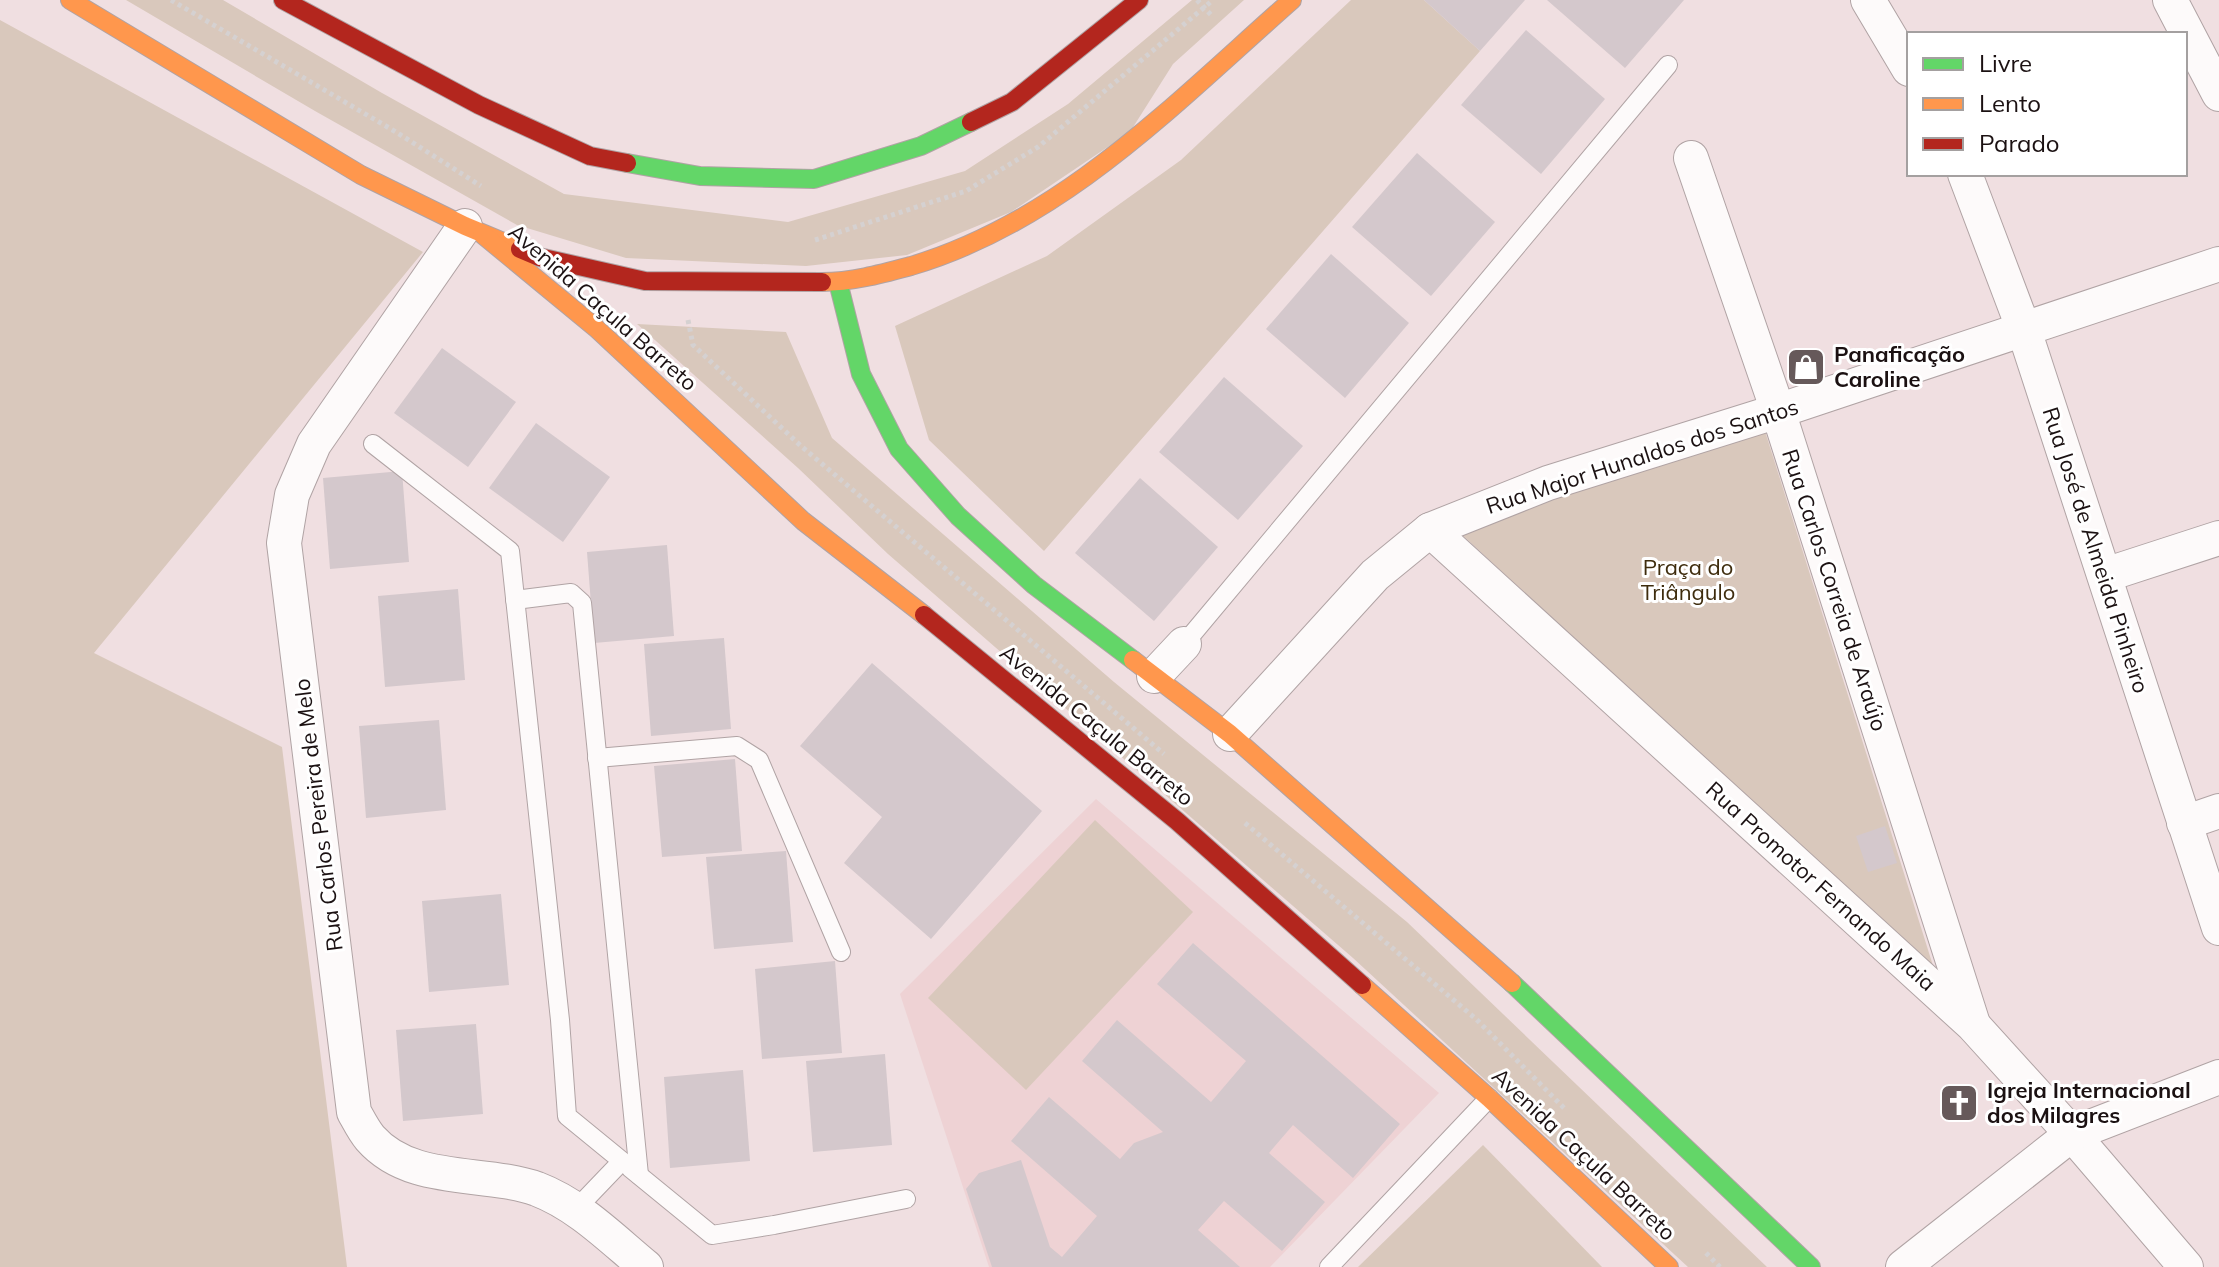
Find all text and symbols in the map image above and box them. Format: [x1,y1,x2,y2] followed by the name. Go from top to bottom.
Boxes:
[1907,32,2187,176] legend
[1979,48,2032,78] text: Livre
[1979,88,2041,118] text: Lento
[1979,128,2060,158] text: Parado
[503,217,703,397] street label: Avenida Caçula Barreto
[1834,340,1965,393] place label: Panaficação Caroline
[1785,346,1827,388] shop icon: Panaficação Caroline
[1482,392,1802,520] street label: Rua Major Hunaldos dos Santos
[2036,403,2156,697] street label: Rua José de Almeida Pinheiro
[1776,446,1894,734] street label: Rua Carlos Correia de Araújo
[1641,553,1735,606] park label: Praça do Triângulo
[995,638,1199,812] street label: Avenida Caçula Barreto
[287,677,349,953] street label: Rua Carlos Pereira de Melo
[1700,775,1942,997] street label: Rua Promotor Fernando Maia
[1486,1062,1682,1246] street label: Avenida Caçula Barreto
[1987,1076,2191,1129] place label: Igreja Internacional dos Milagres
[1938,1082,1980,1124] church icon: Igreja Internacional dos Milagres

